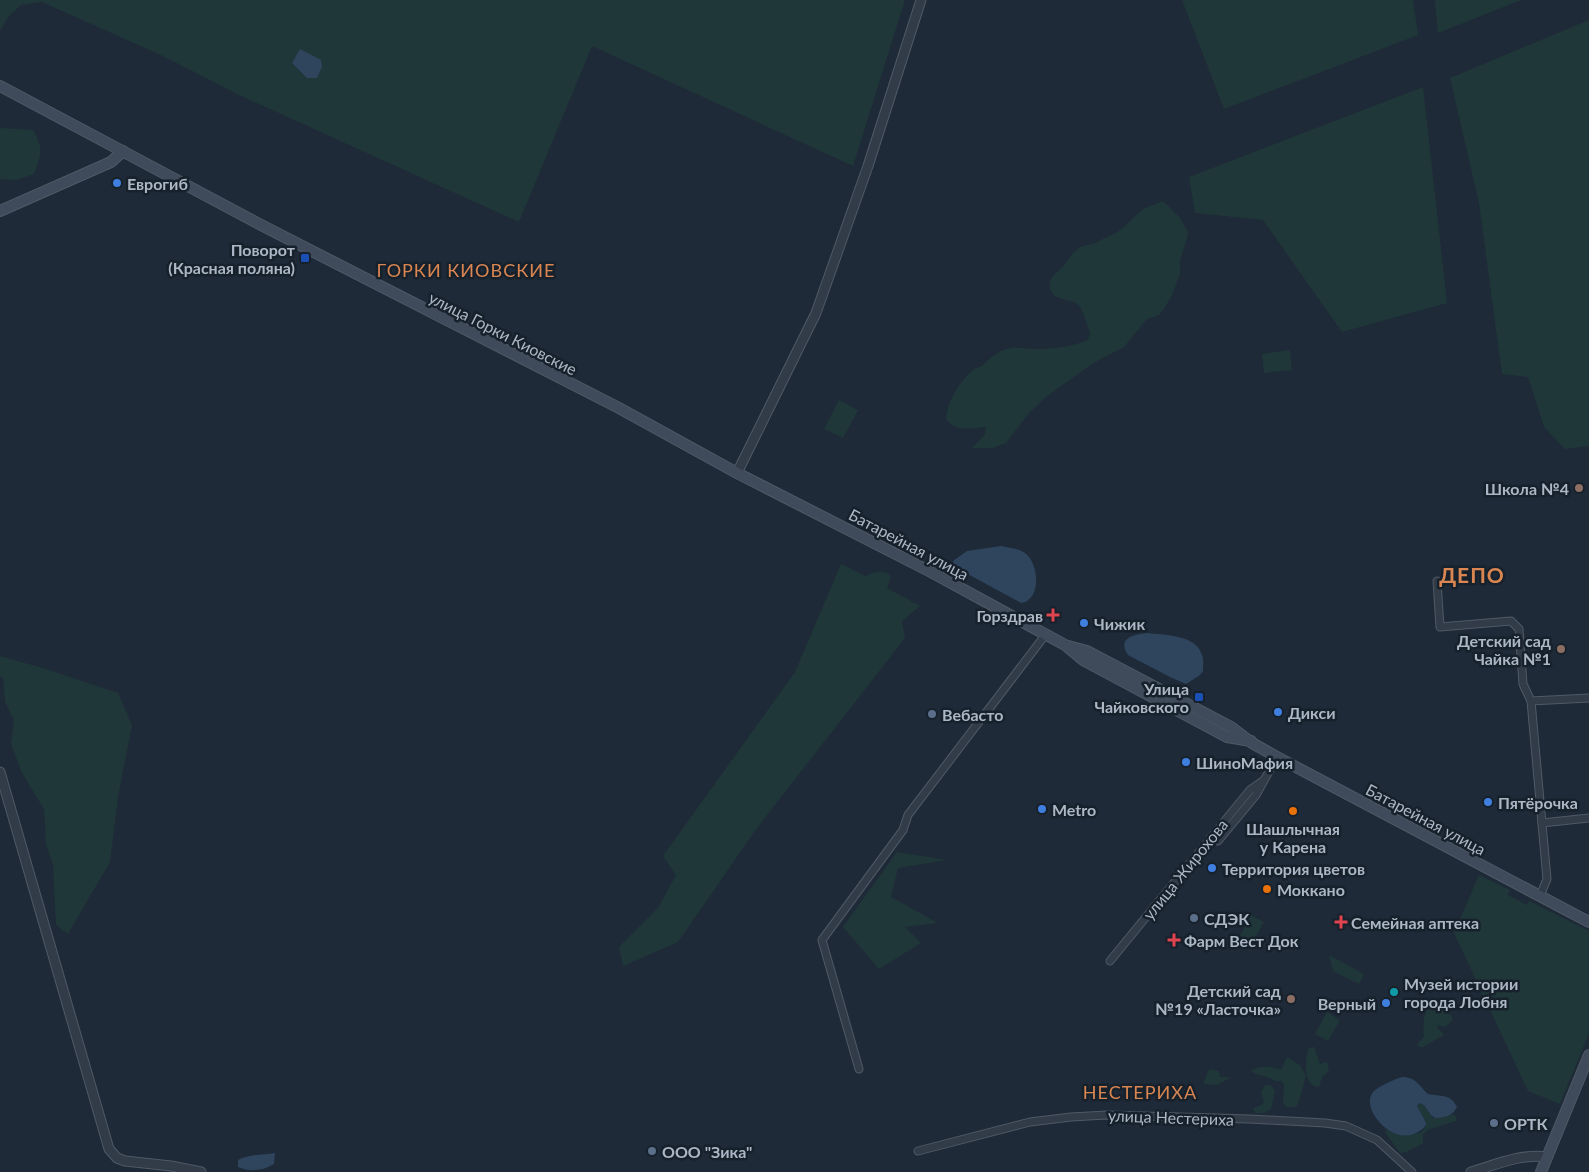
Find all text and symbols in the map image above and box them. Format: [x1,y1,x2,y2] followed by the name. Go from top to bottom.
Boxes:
[127,174,188,193] place label: Еврогиб
[111,177,123,189] marker: Еврогиб
[168,240,296,277] place label: Поворот (Красная поляна)
[299,252,311,264] marker: Поворот (Красная поляна)
[377,259,555,281] district label: ГОРКИ КИОВСКИЕ
[426,287,580,379] street label: улица Горки Киовские
[1485,479,1569,498] place label: Школа №4
[1573,482,1585,494] marker: Школа №4
[846,504,972,584] street label: Батарейная улица
[1439,562,1505,587] district label: ДЕПО
[976,606,1043,625] place label: Горздрав
[1047,609,1059,621] marker: Горздрав
[1094,614,1145,633] place label: Чижик
[1078,617,1090,629] marker: Чижик
[1457,631,1551,668] place label: Детский сад Чайка №1
[1555,643,1567,655] marker: Детский сад Чайка №1
[1094,679,1189,716] place label: Улица Чайковского
[1193,691,1205,703] marker: Улица Чайковского
[1288,703,1336,722] place label: Дикси
[942,705,1003,724] place label: Вебасто
[1272,706,1284,718] marker: Дикси
[926,708,938,720] marker: Вебасто
[1196,753,1293,772] place label: ШиноМафия
[1180,756,1192,768] marker: ШиноМафия
[1363,779,1489,859] street label: Батарейная улица
[1498,793,1578,812] place label: Пятёрочка
[1482,796,1494,808] marker: Пятёрочка
[1052,800,1096,819] place label: Metro
[1036,803,1048,815] marker: Metro
[1287,805,1299,817] marker: Шашлычная у Карена
[1139,815,1231,923] street label: улица Жирохова
[1246,819,1340,856] place label: Шашлычная у Карена
[1222,859,1365,878] place label: Территория цветов
[1206,862,1218,874] marker: Территория цветов
[1277,880,1345,899] place label: Моккано
[1261,883,1273,895] marker: Моккано
[1204,909,1250,928] place label: СДЭК
[1188,912,1200,924] marker: СДЭК
[1351,913,1479,932] place label: Семейная аптека
[1335,916,1347,928] marker: Семейная аптека
[1184,931,1299,950] place label: Фарм Вест Док
[1168,934,1180,946] marker: Фарм Вест Док
[1404,974,1518,1011] place label: Музей истории города Лобня
[1155,981,1281,1018] place label: Детский сад №19 «Ласточка»
[1388,986,1400,998] marker: Музей истории города Лобня
[1285,993,1297,1005] marker: Детский сад №19 «Ласточка»
[1318,994,1376,1013] place label: Верный
[1380,997,1392,1009] marker: Верный
[1083,1081,1197,1103] district label: НЕСТЕРИХА
[1108,1105,1234,1129] street label: улица Нестериха
[1504,1114,1548,1133] place label: ОРТК
[1488,1117,1500,1129] marker: ОРТК
[662,1142,752,1161] place label: ООО "Зика"
[646,1145,658,1157] marker: ООО "Зика"

